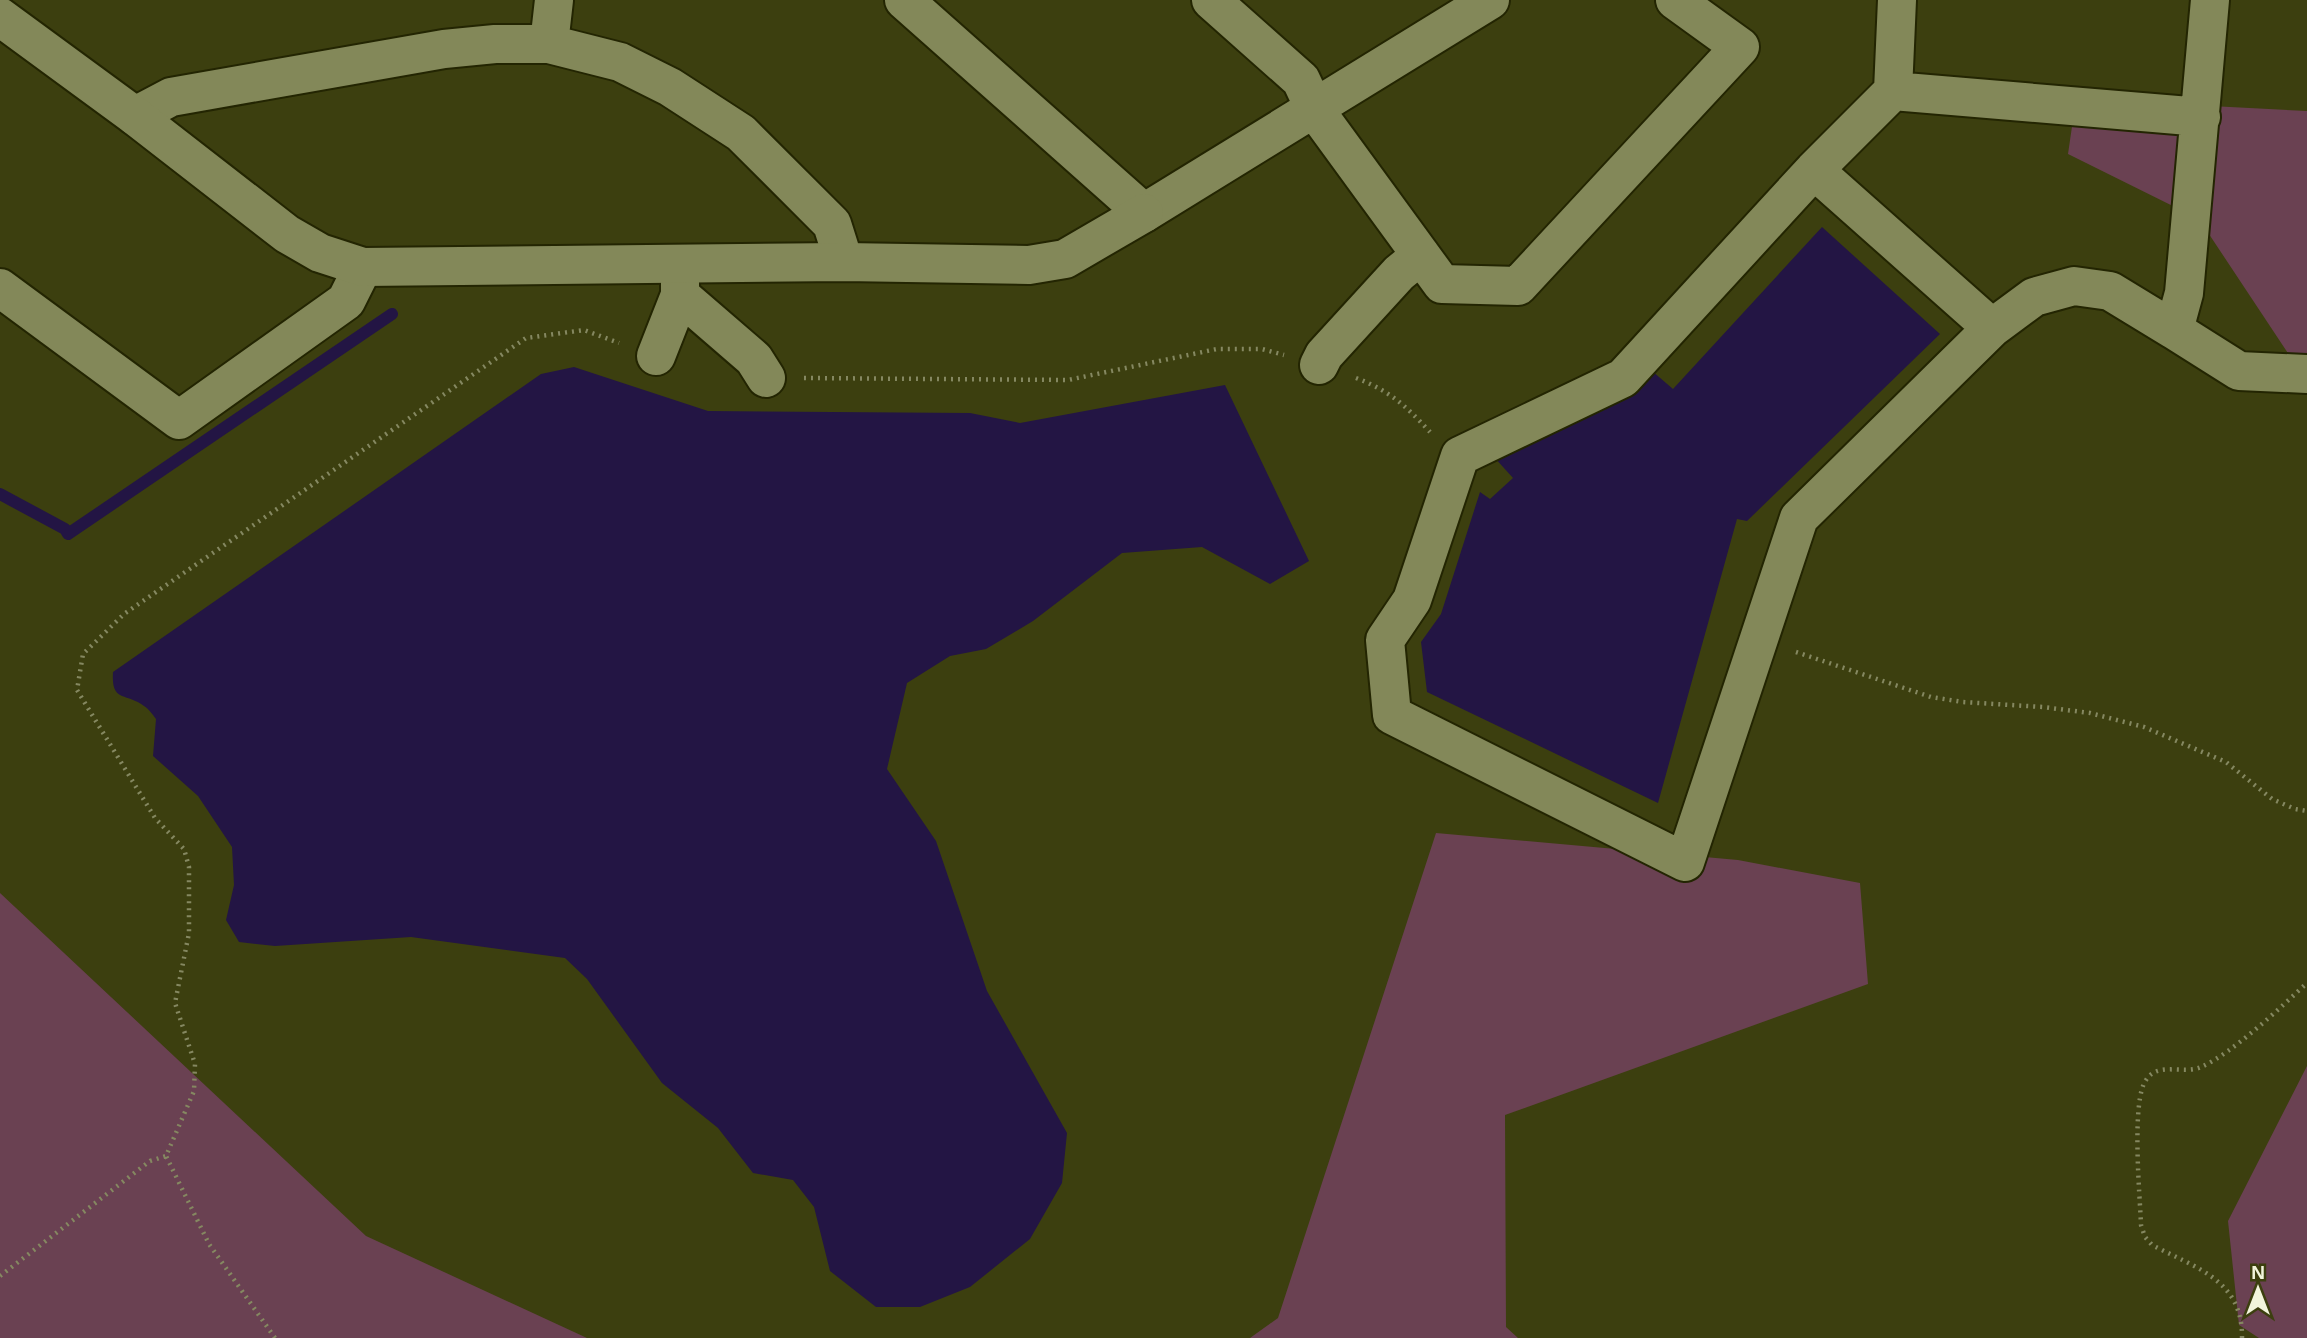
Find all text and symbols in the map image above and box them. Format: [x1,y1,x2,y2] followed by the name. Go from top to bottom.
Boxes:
[2223,1254,2293,1324] north arrow
[2251,1262,2265,1283] text: N

